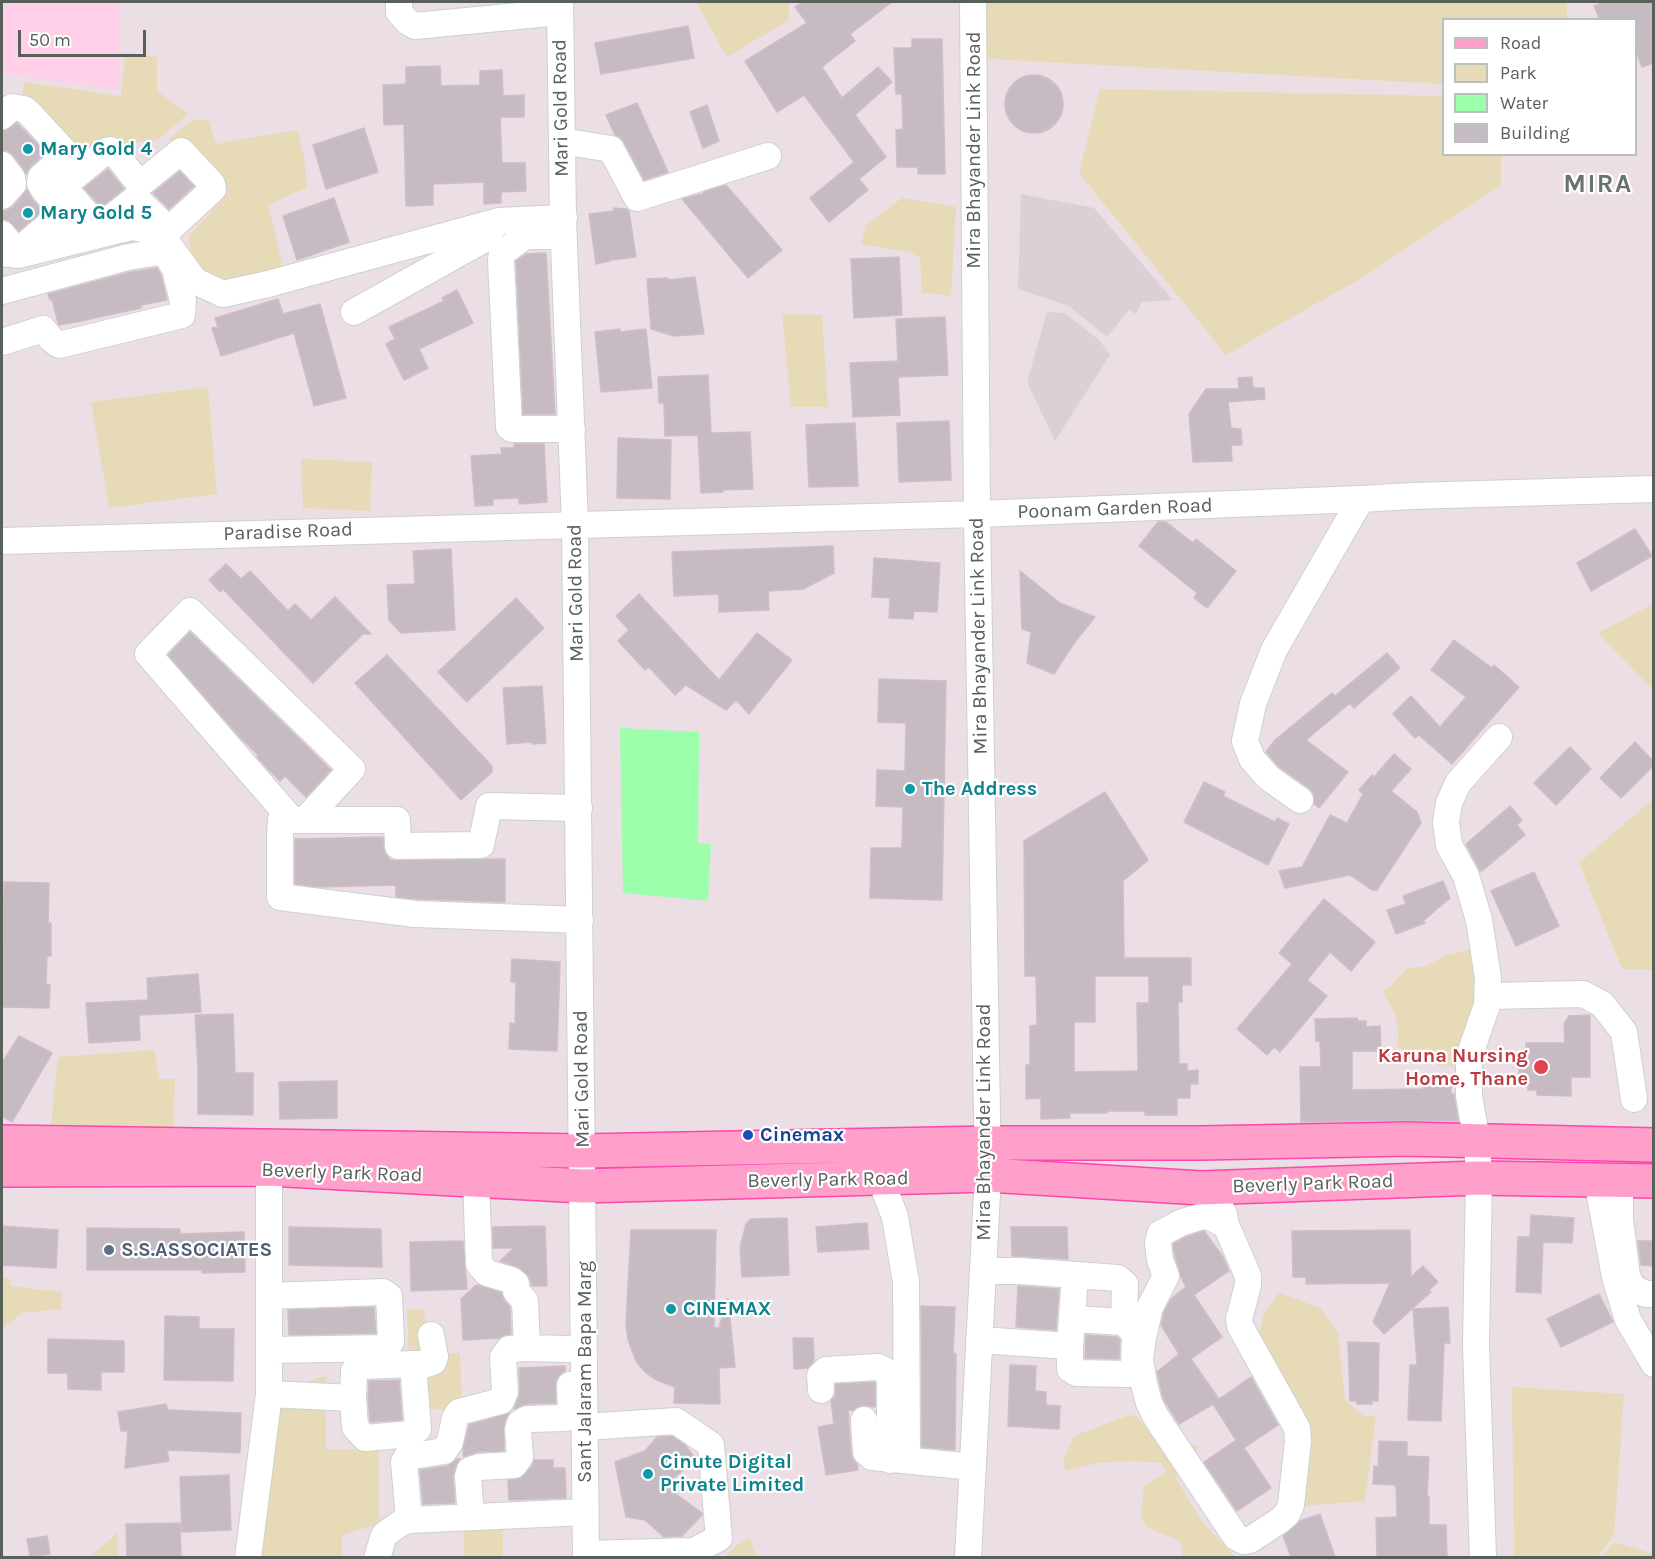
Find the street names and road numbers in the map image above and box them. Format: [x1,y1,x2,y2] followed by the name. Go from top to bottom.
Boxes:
[962,31,986,269] street label: Mira Bhayander Link Road
[548,39,574,177] street label: Mari Gold Road
[1017,494,1213,524] street label: Poonam Garden Road
[965,517,993,755] street label: Mira Bhayander Link Road
[223,518,353,546] street label: Paradise Road
[563,524,589,662] street label: Mari Gold Road
[972,1003,996,1241] street label: Mira Bhayander Link Road
[569,1010,595,1148] street label: Mari Gold Road
[261,1158,423,1188] street label: Beverly Park Road
[747,1167,909,1193] street label: Beverly Park Road
[1232,1169,1394,1199] street label: Beverly Park Road
[573,1261,597,1483] street label: Sant Jalaram Bapa Marg

